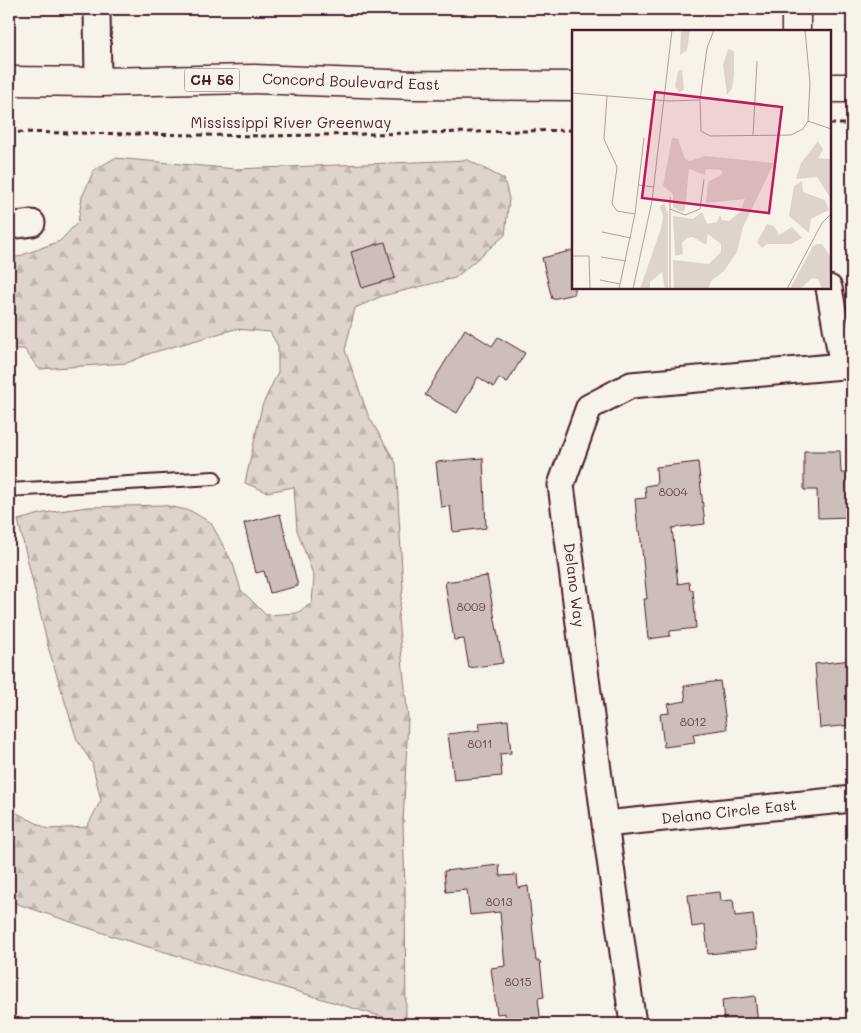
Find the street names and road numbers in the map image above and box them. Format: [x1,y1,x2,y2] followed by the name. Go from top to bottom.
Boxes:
[184,68,240,92] road number: CH 56
[262,68,440,94] street label: Concord Boulevard East
[191,112,392,132] street label: Mississippi River Greenway
[560,541,590,628] street label: Delano Way
[660,794,798,828] street label: Delano Circle East

